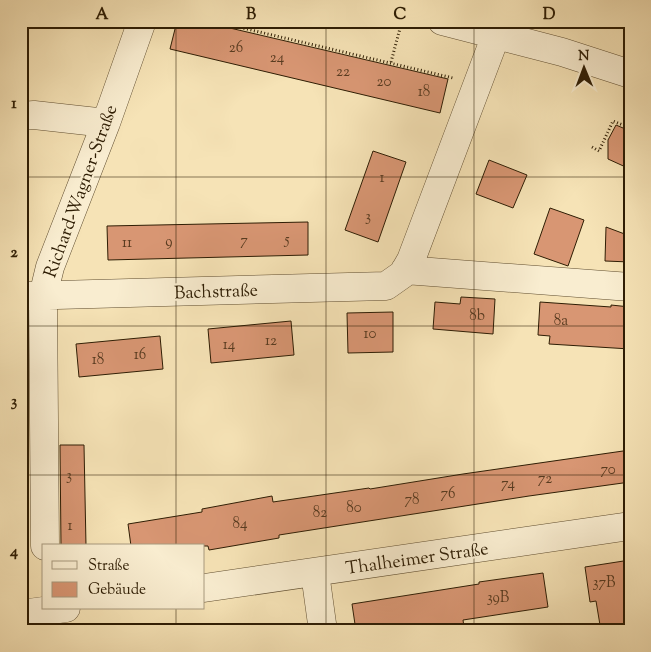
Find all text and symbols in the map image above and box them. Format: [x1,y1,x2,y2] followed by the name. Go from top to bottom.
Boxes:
[96,4,109,27] text: A
[246,4,256,27] text: B
[394,4,407,27] text: C
[543,4,556,27] text: D
[229,38,243,59] house number: 26
[558,42,608,92] north arrow
[578,47,590,67] text: N
[270,48,285,69] house number: 24
[336,62,350,83] house number: 22
[377,72,392,93] house number: 20
[418,82,430,103] house number: 18
[11,93,17,116] text: 1
[38,101,125,282] street label: Richard-Wagner-Straße
[379,168,385,189] house number: 1
[365,207,371,228] house number: 3
[283,230,290,251] house number: 5
[240,231,248,252] house number: 7
[165,232,173,253] house number: 9
[122,233,132,254] house number: 11
[10,242,18,265] text: 2
[174,279,259,307] street label: Bachstraße
[469,306,485,327] house number: 8b
[554,311,568,332] house number: 8a
[364,324,377,345] house number: 10
[265,331,277,352] house number: 12
[223,335,236,356] house number: 14
[134,345,146,366] house number: 16
[92,350,104,371] house number: 18
[11,391,18,414] text: 3
[600,460,616,481] house number: 70
[66,466,72,487] house number: 3
[538,469,552,490] house number: 72
[501,474,515,495] house number: 74
[441,484,455,505] house number: 76
[404,490,420,511] house number: 78
[346,498,362,519] house number: 80
[313,503,327,524] house number: 82
[233,514,248,535] house number: 84
[67,516,73,537] house number: 1
[344,537,490,583] street label: Thalheimer Straße
[9,541,18,564] text: 4
[42,544,205,610] legend
[88,556,130,577] text: Straße
[592,573,616,594] house number: 37B
[88,580,146,601] text: Gebäude
[487,588,510,609] house number: 39B

